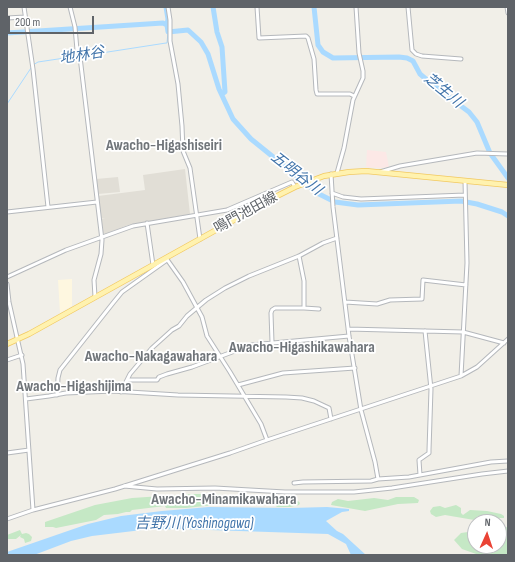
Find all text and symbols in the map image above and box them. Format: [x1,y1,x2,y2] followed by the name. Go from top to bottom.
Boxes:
[10,8,96,34] scale bar
[15,15,40,30] text: 200 m
[58,44,106,68] water label: 地林谷
[420,70,466,112] water label: 芝生川
[106,136,222,156] district label: Awacho-Higashiseiri
[267,148,325,200] water label: 五明谷川
[211,189,281,237] street label: 鳴門池田線
[229,338,375,358] district label: Awacho-Higashikawahara
[85,347,217,367] district label: Awacho-Nakagawahara
[16,377,132,397] district label: Awacho-Higashijima
[151,490,297,510] district label: Awacho-Minamikawahara
[467,514,507,554] north arrow
[135,515,253,533] water label: 吉野川 (Yoshinogawa)
[484,516,491,529] text: N

